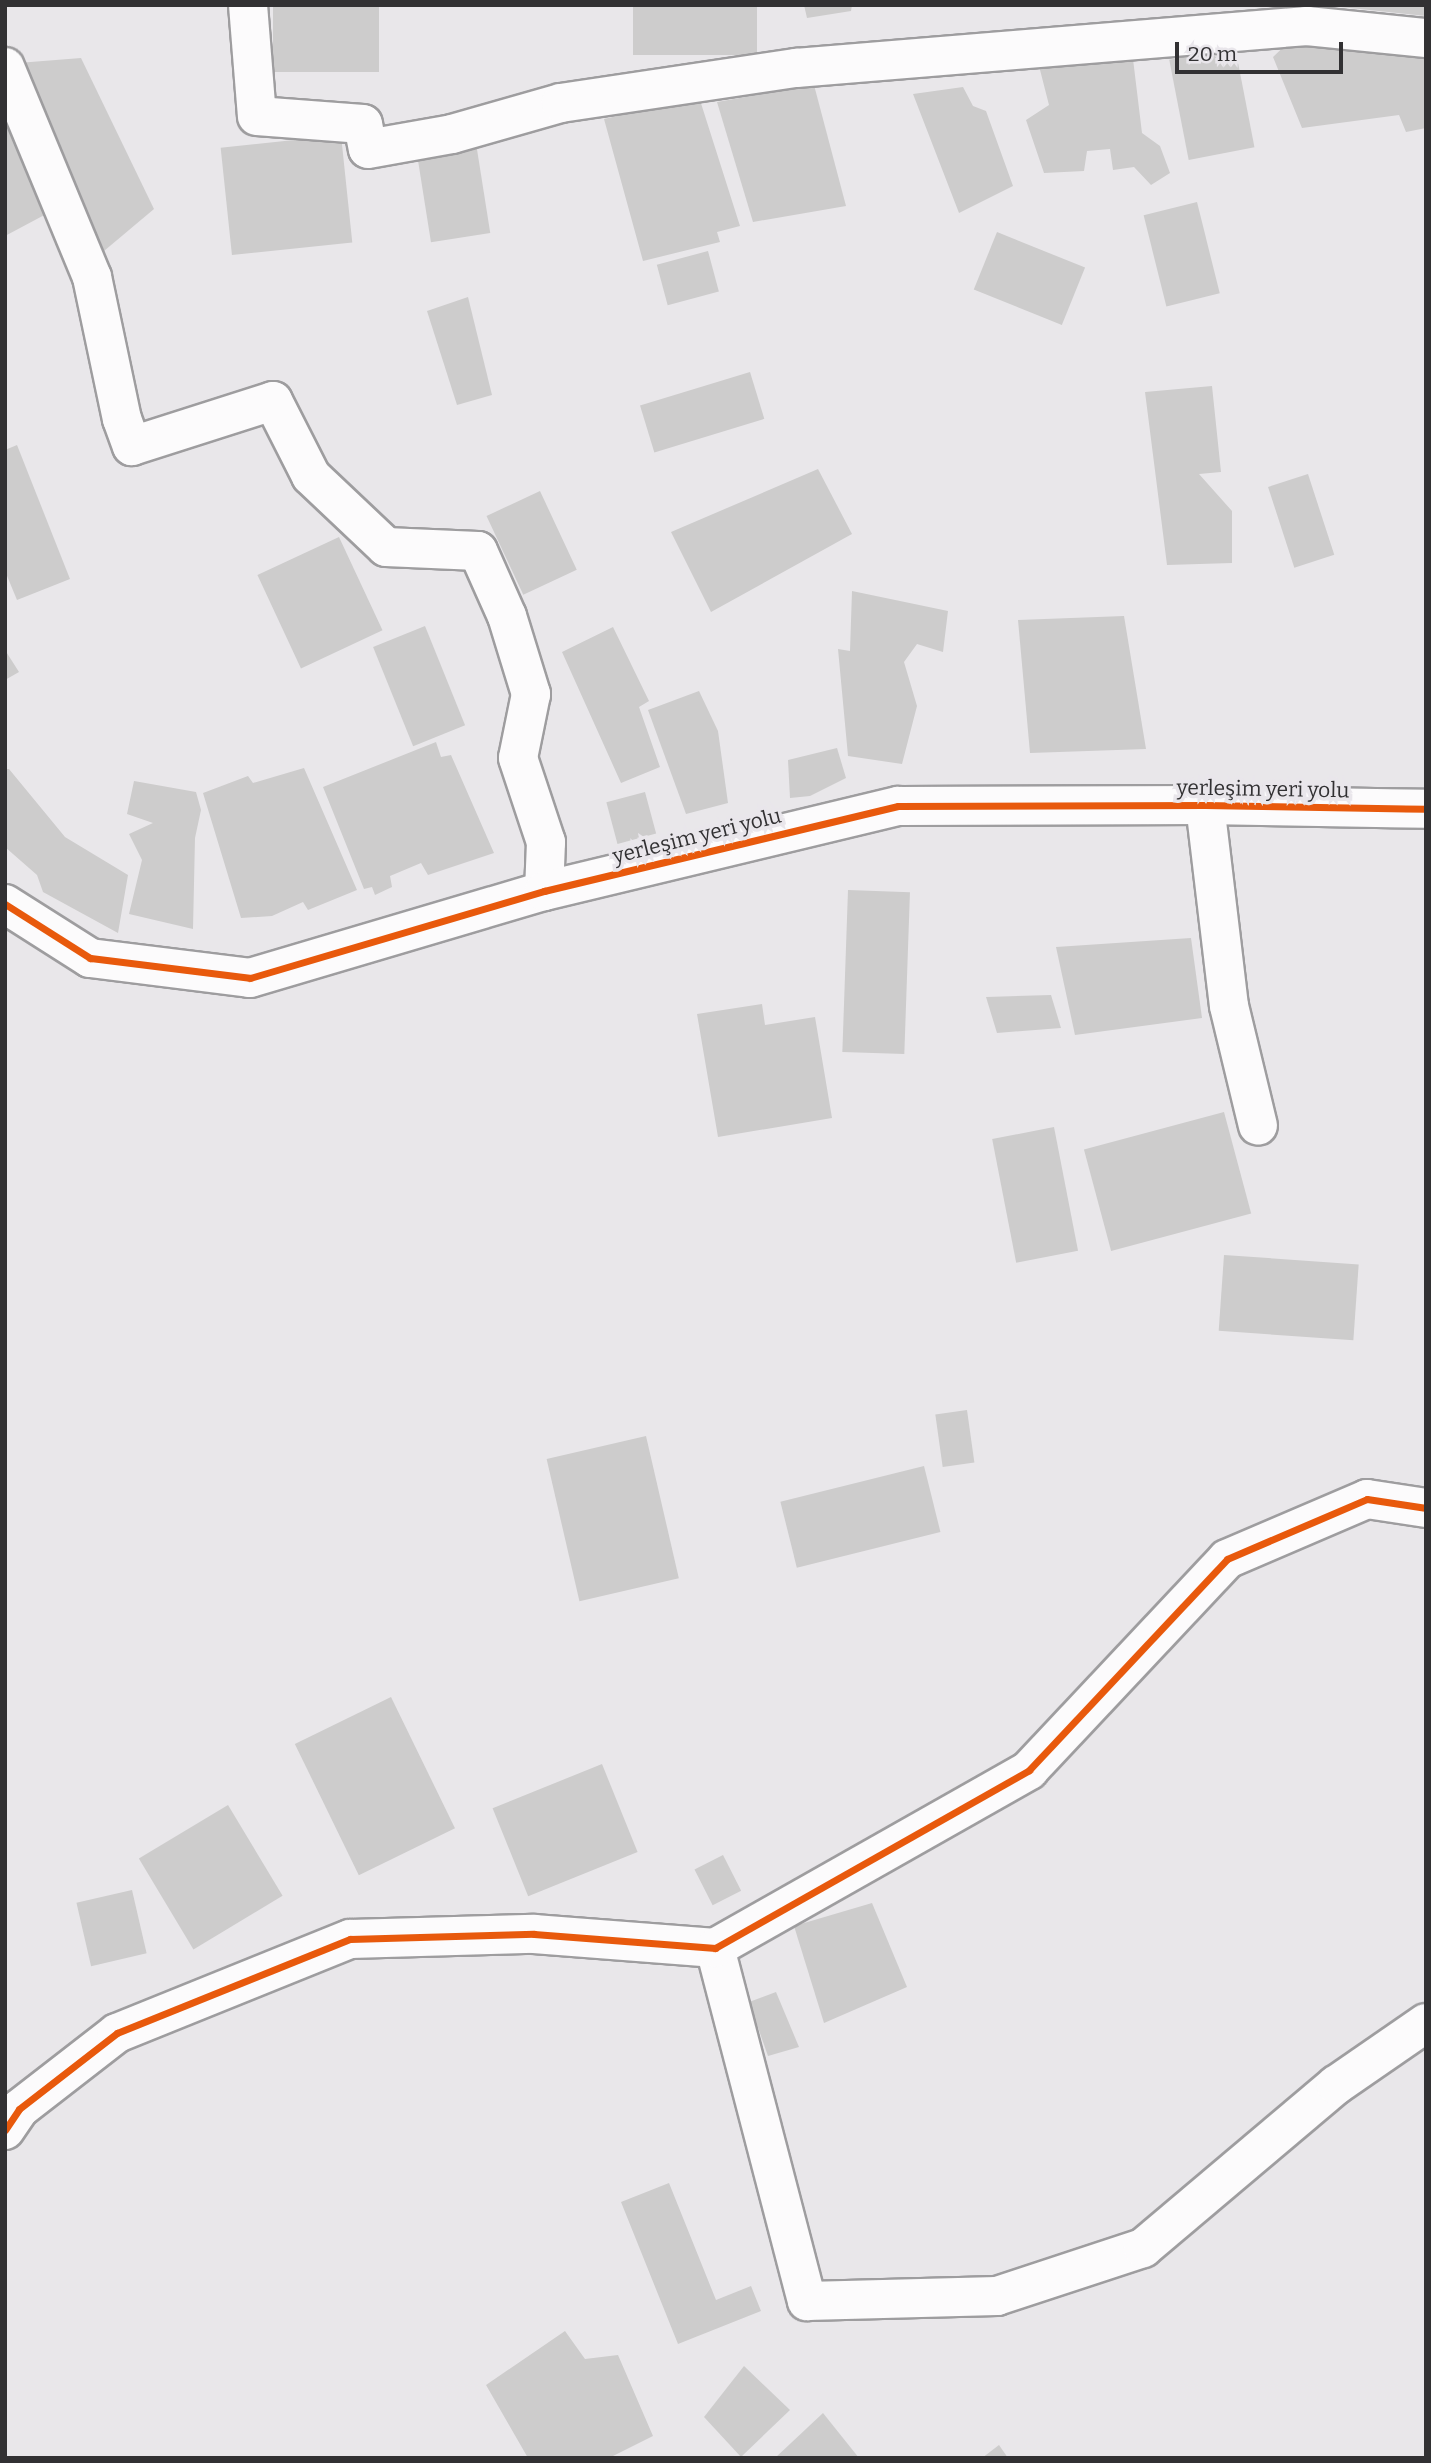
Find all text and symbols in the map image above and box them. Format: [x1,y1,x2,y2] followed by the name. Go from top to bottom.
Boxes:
[1179,28,1347,72] scale bar
[1188,41,1237,67] text: 20 m
[1176,775,1350,803] street label: yerleşim yeri yolu
[610,803,784,869] street label: yerleşim yeri yolu

